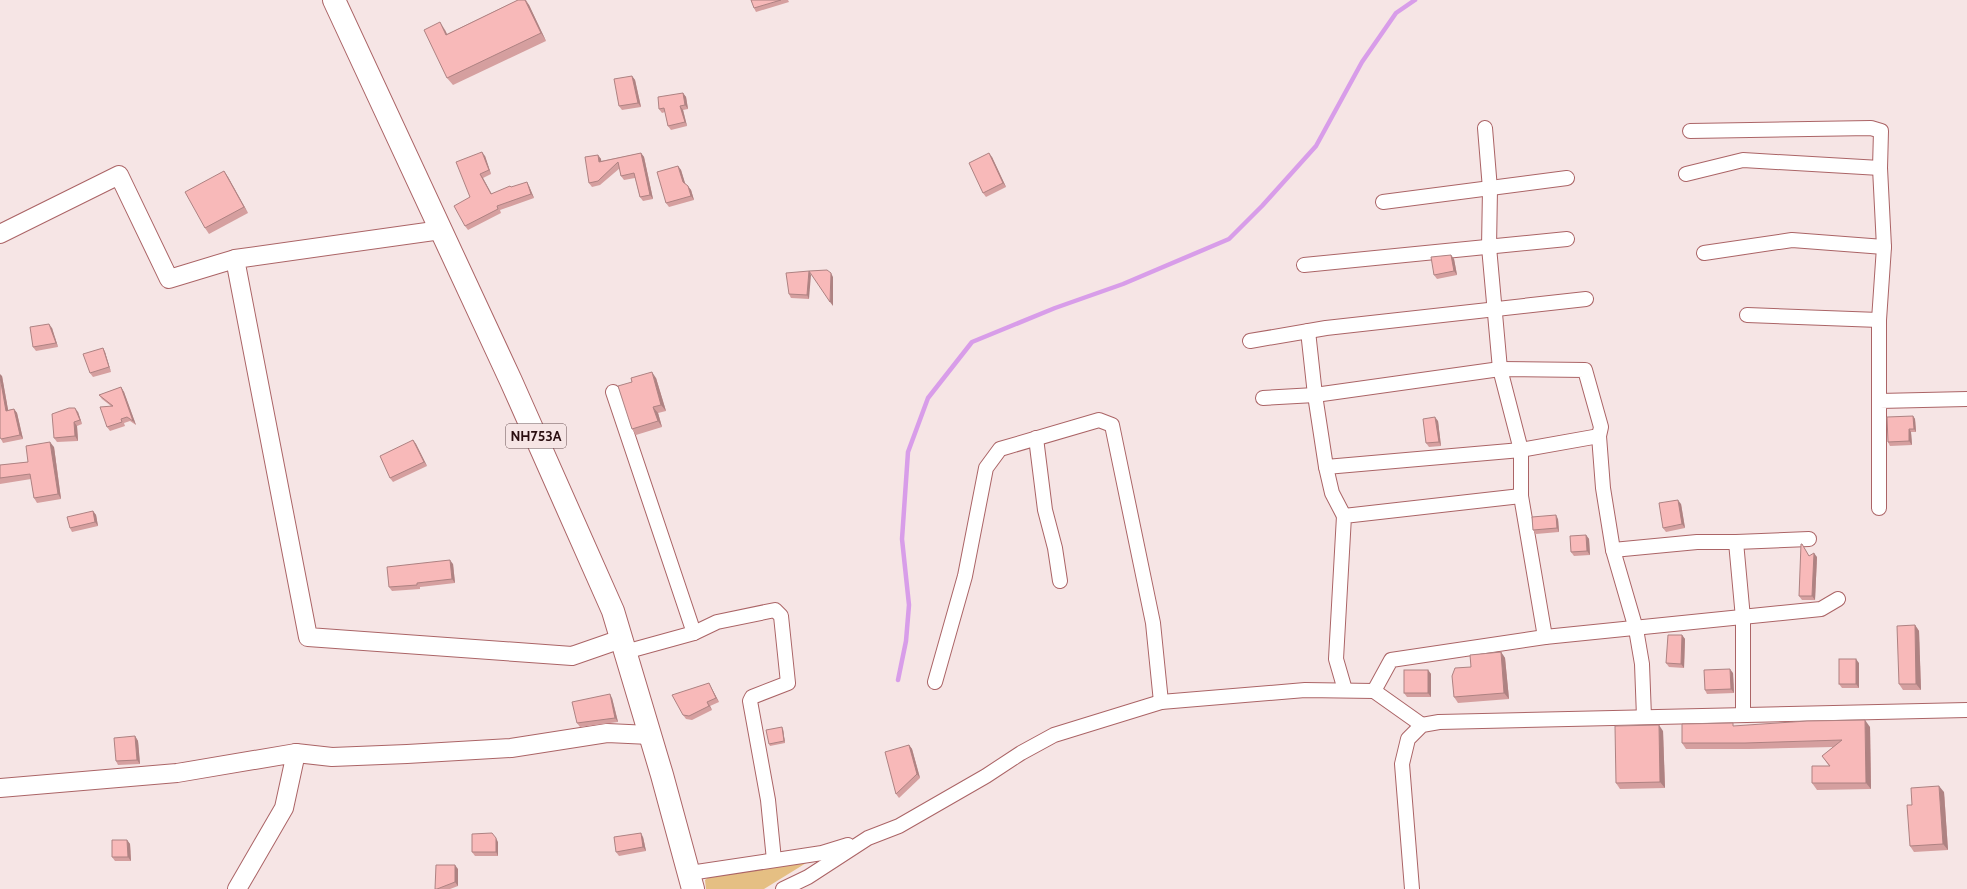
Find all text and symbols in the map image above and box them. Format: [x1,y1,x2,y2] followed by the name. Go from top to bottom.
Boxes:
[506,424,566,448] road number: NH753A

